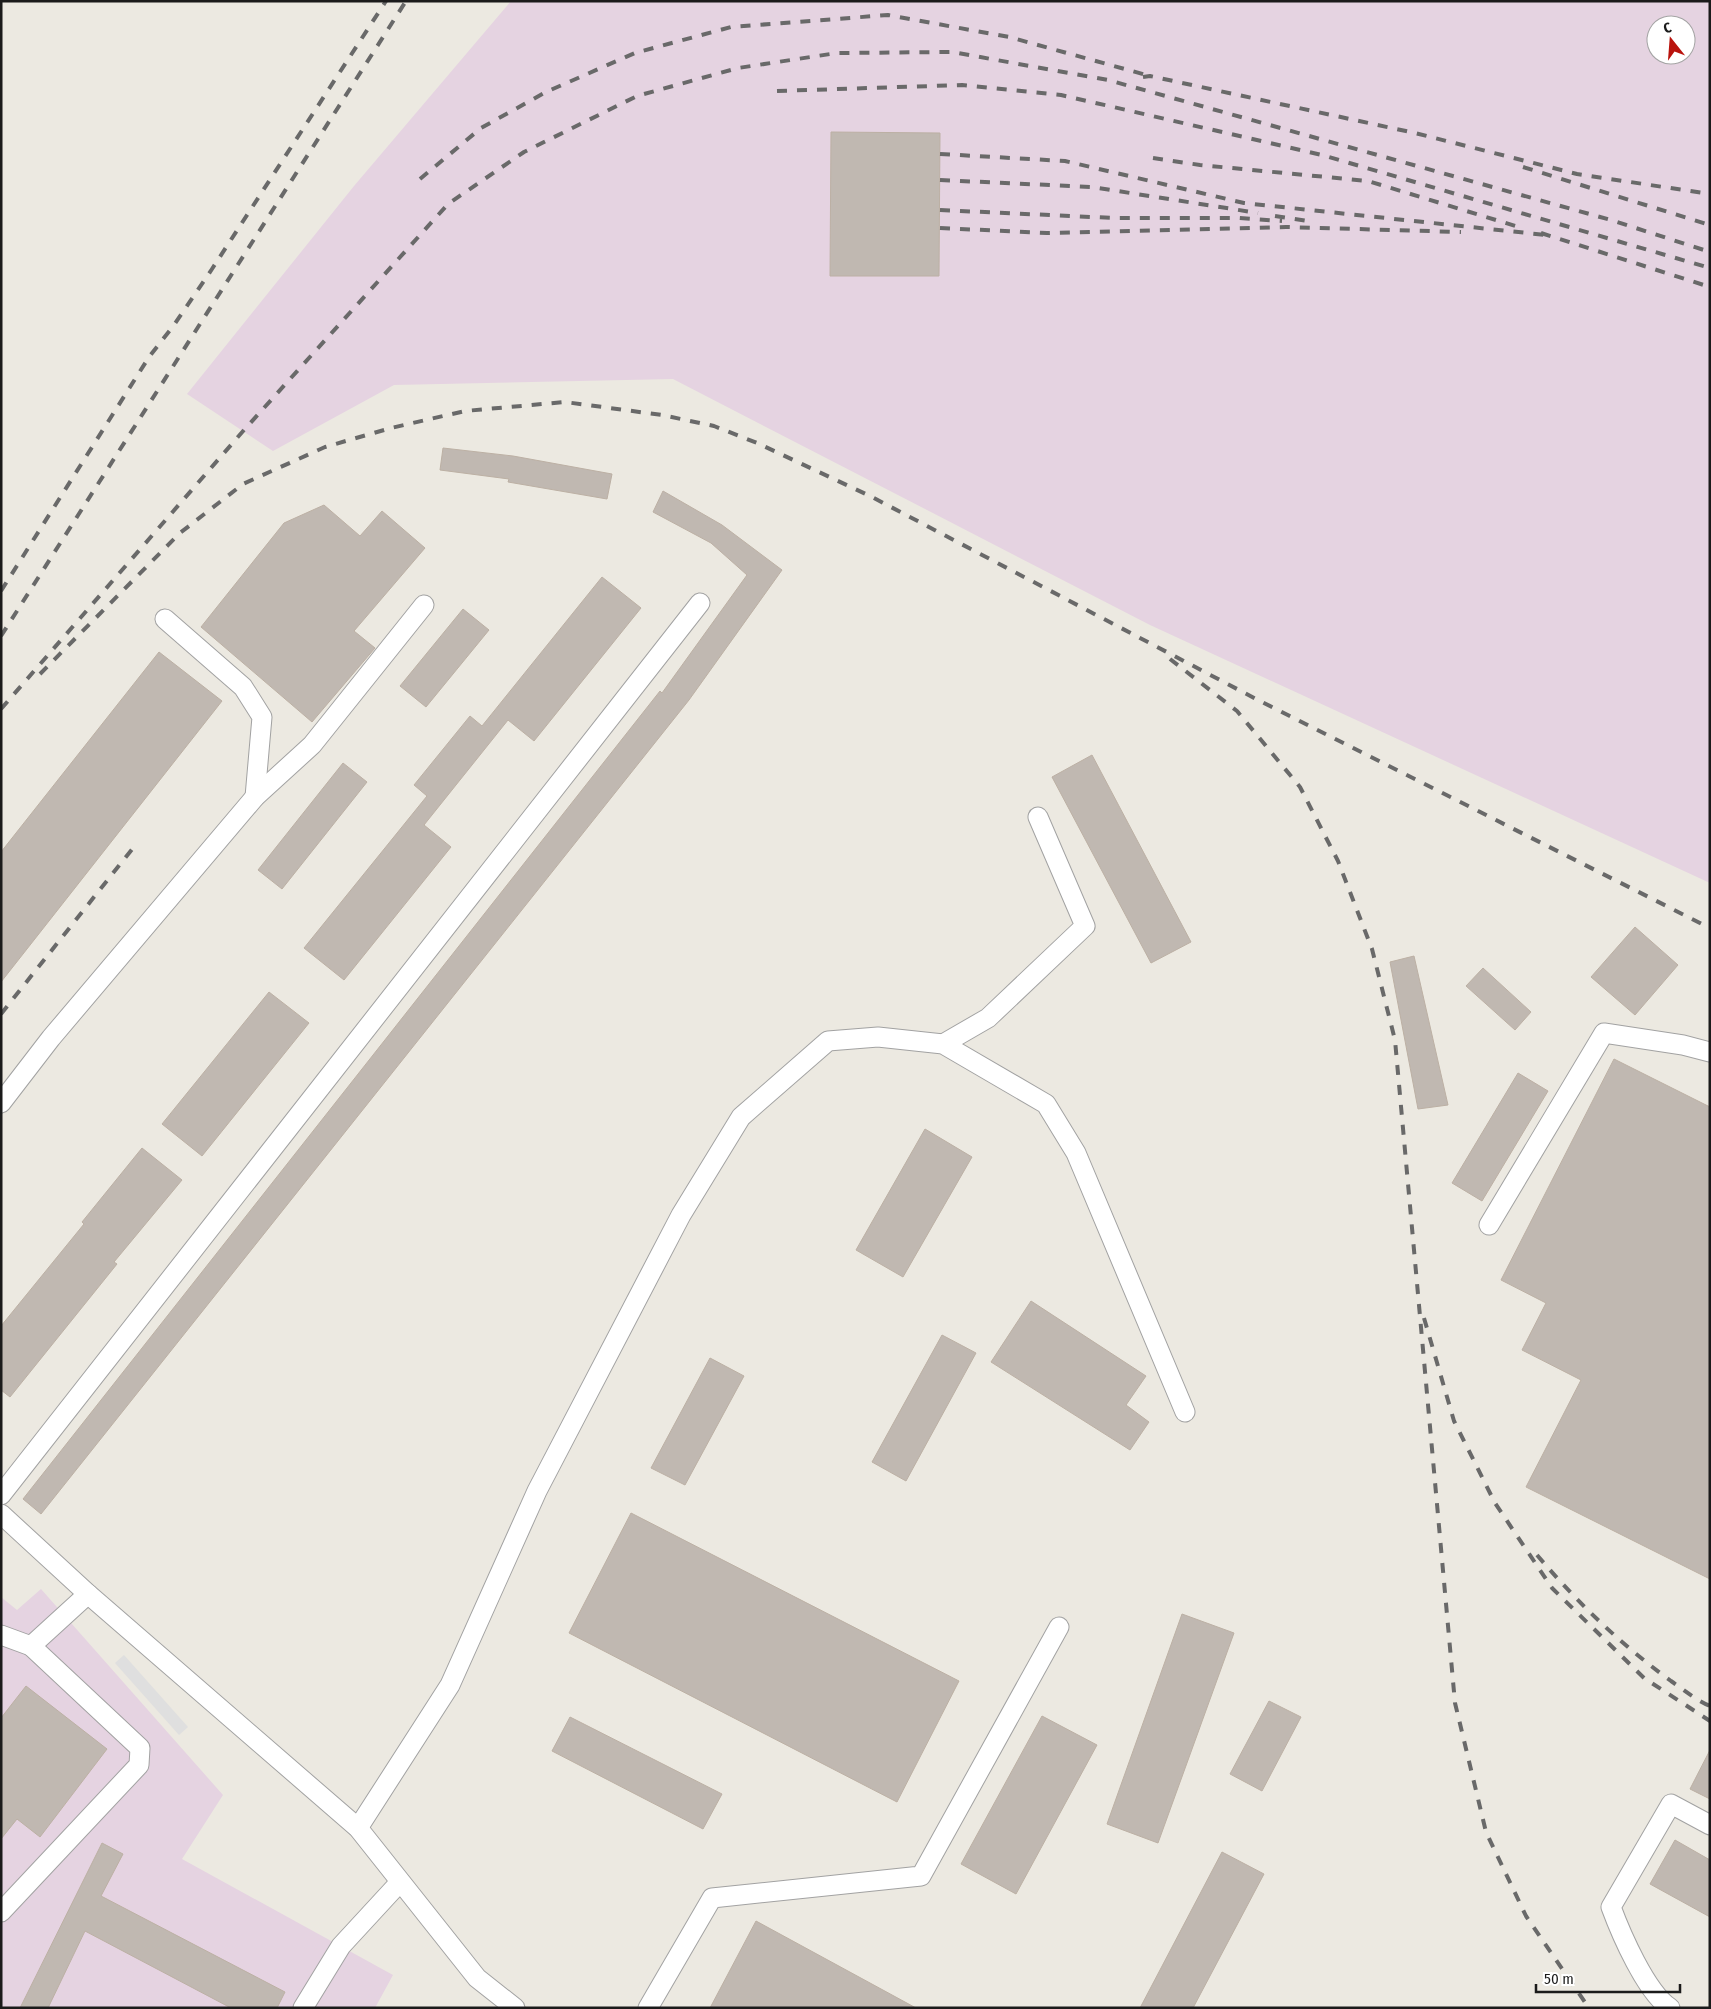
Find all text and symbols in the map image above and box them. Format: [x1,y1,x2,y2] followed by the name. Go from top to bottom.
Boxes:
[1646,15,1696,65] north arrow
[1661,19,1674,37] text: С
[1536,1962,1680,1994] scale bar
[1544,1970,1574,1988] text: 50 m

